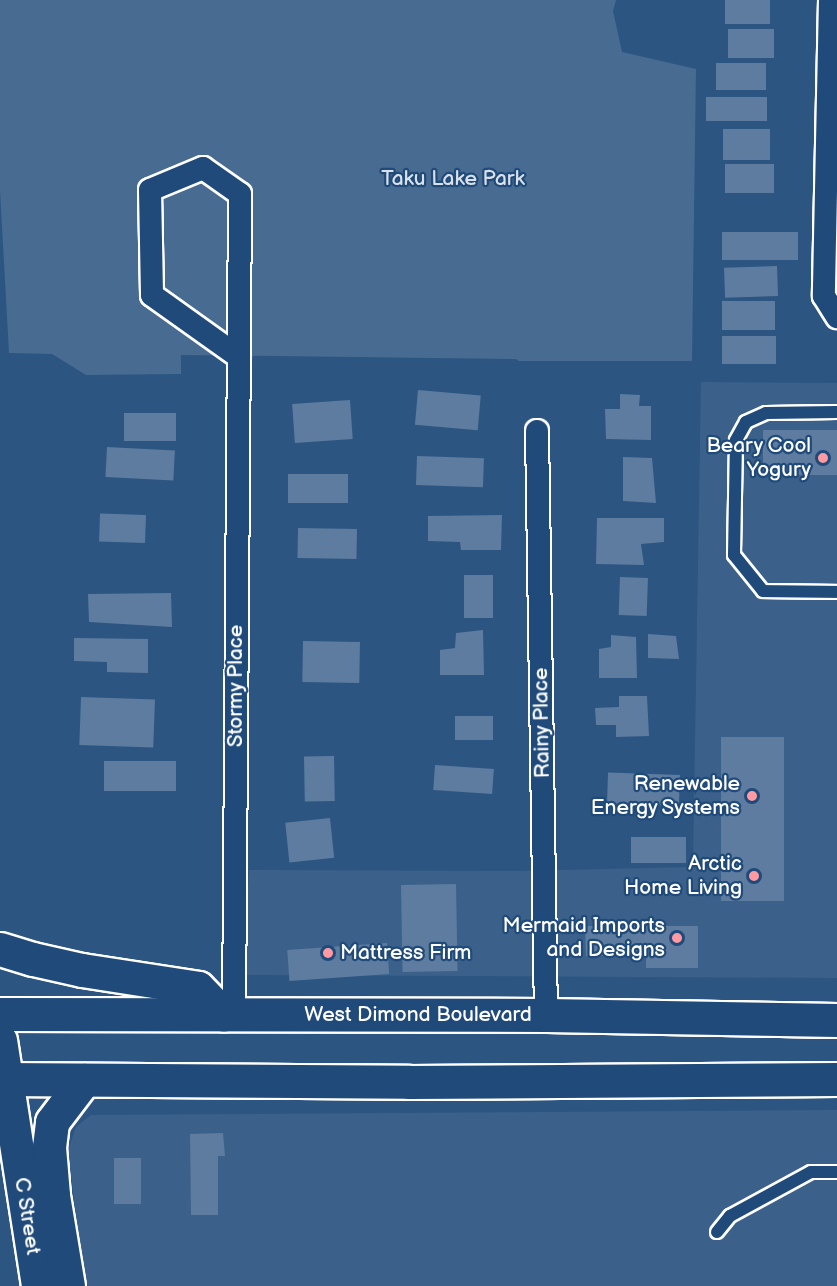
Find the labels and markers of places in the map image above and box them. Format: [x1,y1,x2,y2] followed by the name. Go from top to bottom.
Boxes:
[705,433,811,483] place label: Beary Cool Yogury
[816,451,830,465] marker: Beary Cool Yogury
[589,771,740,821] place label: Renewable Energy Systems
[745,789,759,803] marker: Renewable Energy Systems
[624,851,742,901] place label: Arctic Home Living
[747,869,761,883] marker: Arctic Home Living
[503,913,665,963] place label: Mermaid Imports and Designs
[670,931,684,945] marker: Mermaid Imports and Designs
[340,940,471,966] place label: Mattress Firm
[321,946,335,960] marker: Mattress Firm

